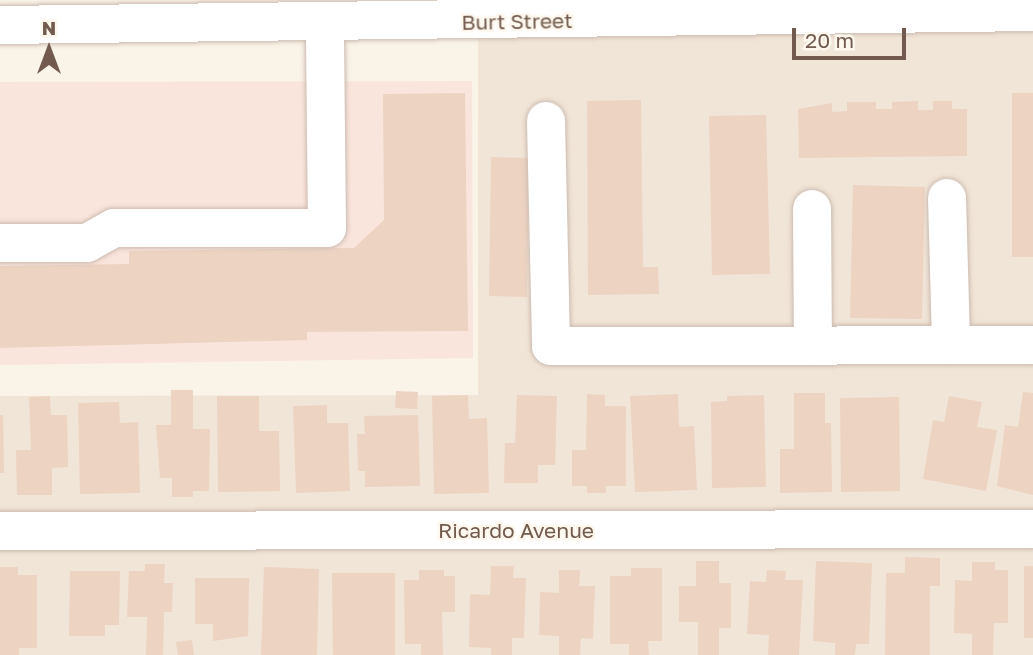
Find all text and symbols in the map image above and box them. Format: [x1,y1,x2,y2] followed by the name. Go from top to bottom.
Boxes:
[461,7,573,35] street label: Burt Street
[14,14,84,84] north arrow
[795,14,909,58] scale bar
[42,16,56,39] text: N
[805,27,854,53] text: 20 m
[438,517,594,543] street label: Ricardo Avenue

